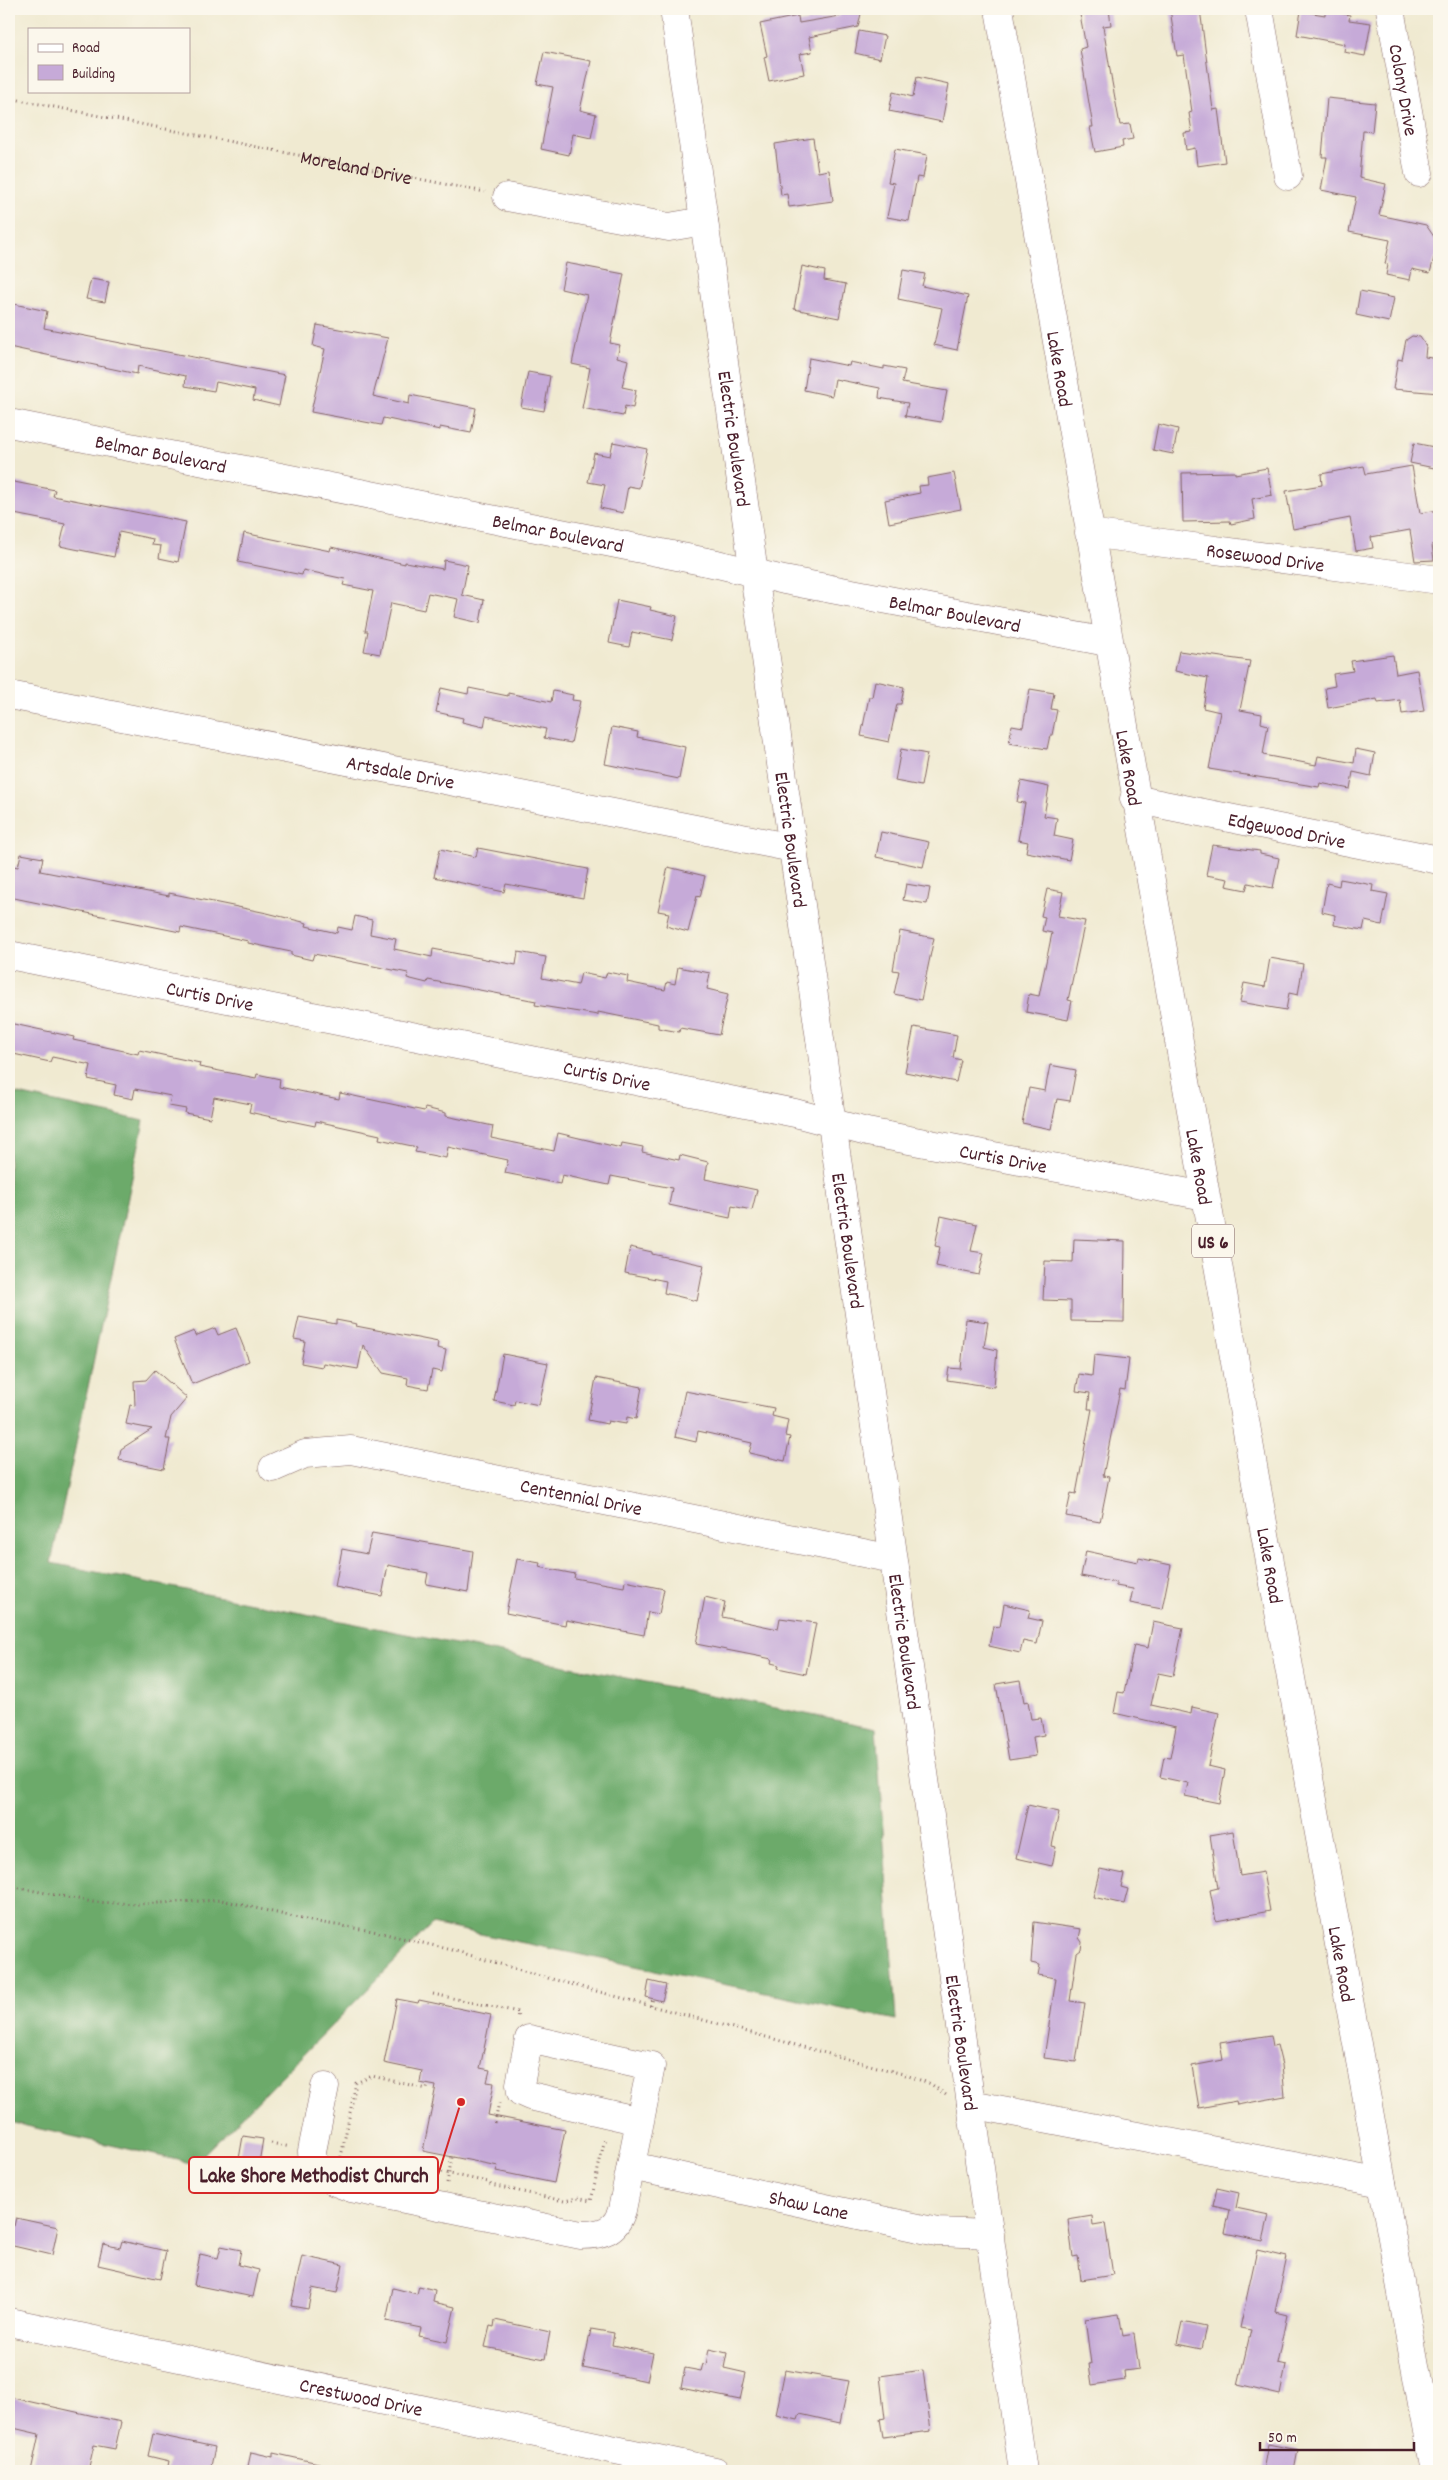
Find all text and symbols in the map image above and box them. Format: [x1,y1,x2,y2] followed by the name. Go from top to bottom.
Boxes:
[28,28,190,92] legend
[72,38,100,60] text: Road
[1379,42,1423,139] street label: Colony Drive
[72,64,115,86] text: Building
[298,145,414,194] street label: Moreland Drive
[1037,329,1078,409] street label: Lake Road
[708,369,755,509] street label: Electric Boulevard
[92,429,229,483] street label: Belmar Boulevard
[489,509,626,562] street label: Belmar Boulevard
[1204,538,1326,581] street label: Rosewood Drive
[886,589,1023,642] street label: Belmar Boulevard
[1106,728,1147,809] street label: Lake Road
[344,750,457,799] street label: Artsdale Drive
[765,770,812,910] street label: Electric Boulevard
[1225,807,1348,858] street label: Edgewood Drive
[163,976,256,1021] street label: Curtis Drive
[560,1056,653,1101] street label: Curtis Drive
[1176,1127,1217,1207] street label: Lake Road
[957,1139,1049,1183] street label: Curtis Drive
[822,1171,869,1311] street label: Electric Boulevard
[1192,1224,1234,1258] road number: US 6
[517,1473,644,1525] street label: Centennial Drive
[1247,1526,1288,1606] street label: Lake Road
[879,1572,926,1712] street label: Electric Boulevard
[1319,1924,1360,2005] street label: Lake Road
[936,1973,983,2113] street label: Electric Boulevard
[189,2157,438,2193] callout: Lake Shore Methodist Church
[199,2163,429,2193] text: Lake Shore Methodist Church
[766,2185,851,2230] street label: Shaw Lane
[296,2373,425,2426] street label: Crestwood Drive
[1260,2420,1414,2452] scale bar
[1268,2428,1297,2450] text: 50 m

